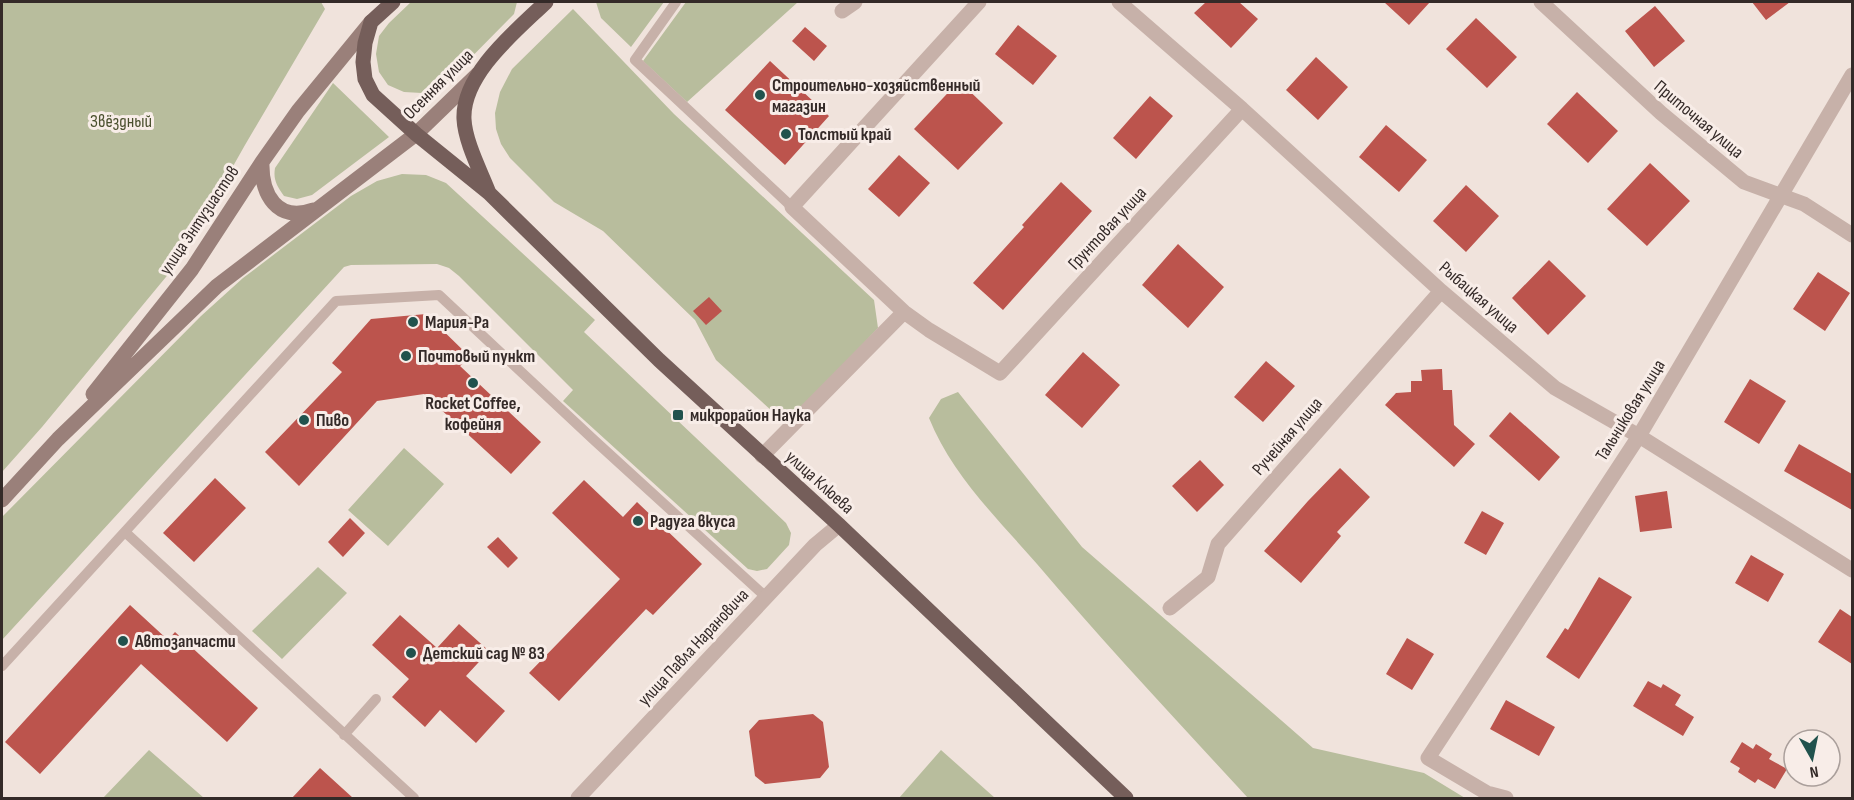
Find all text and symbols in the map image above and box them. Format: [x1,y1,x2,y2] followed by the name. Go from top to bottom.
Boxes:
[399,45,478,124] street label: Осенняя улица
[772,75,980,117] place label: Строительно-хозяйственный магазин
[1650,76,1748,163] street label: Приточная улица
[753,88,767,102] marker: Строительно-хозяйственный магазин
[90,111,152,132] park label: Звёздный
[798,124,892,145] place label: Толстый край
[779,127,793,141] marker: Толстый край
[155,162,244,279] street label: улица Энтузиастов
[1064,183,1151,274] street label: Грунтовая улица
[1435,257,1523,338] street label: Рыбацкая улица
[425,312,489,333] place label: Мария-Ра
[406,315,420,329] marker: Мария-Ра
[418,346,535,367] place label: Почтовый пункт
[399,349,413,363] marker: Почтовый пункт
[1591,356,1670,465] street label: Тальниковая улица
[466,376,480,390] marker: Rocket Coffee, кофейня
[425,393,521,435] place label: Rocket Coffee, кофейня
[1248,393,1327,479] street label: Ручейная улица
[690,405,811,426] place label: микрорайон Наука
[671,408,685,422] marker: микрорайон Наука
[316,410,349,431] place label: Пиво
[297,413,311,427] marker: Пиво
[781,446,858,518] street label: улица Клюева
[650,511,735,532] place label: Радуга вкуса
[631,514,645,528] marker: Радуга вкуса
[634,584,753,710] street label: улица Павла Нарановича
[134,631,236,652] place label: Автозапчасти
[116,634,130,648] marker: Автозапчасти
[423,643,545,664] place label: Детский сад № 83
[404,646,418,660] marker: Детский сад № 83
[1782,728,1842,788] north arrow
[1808,761,1820,781] text: N

